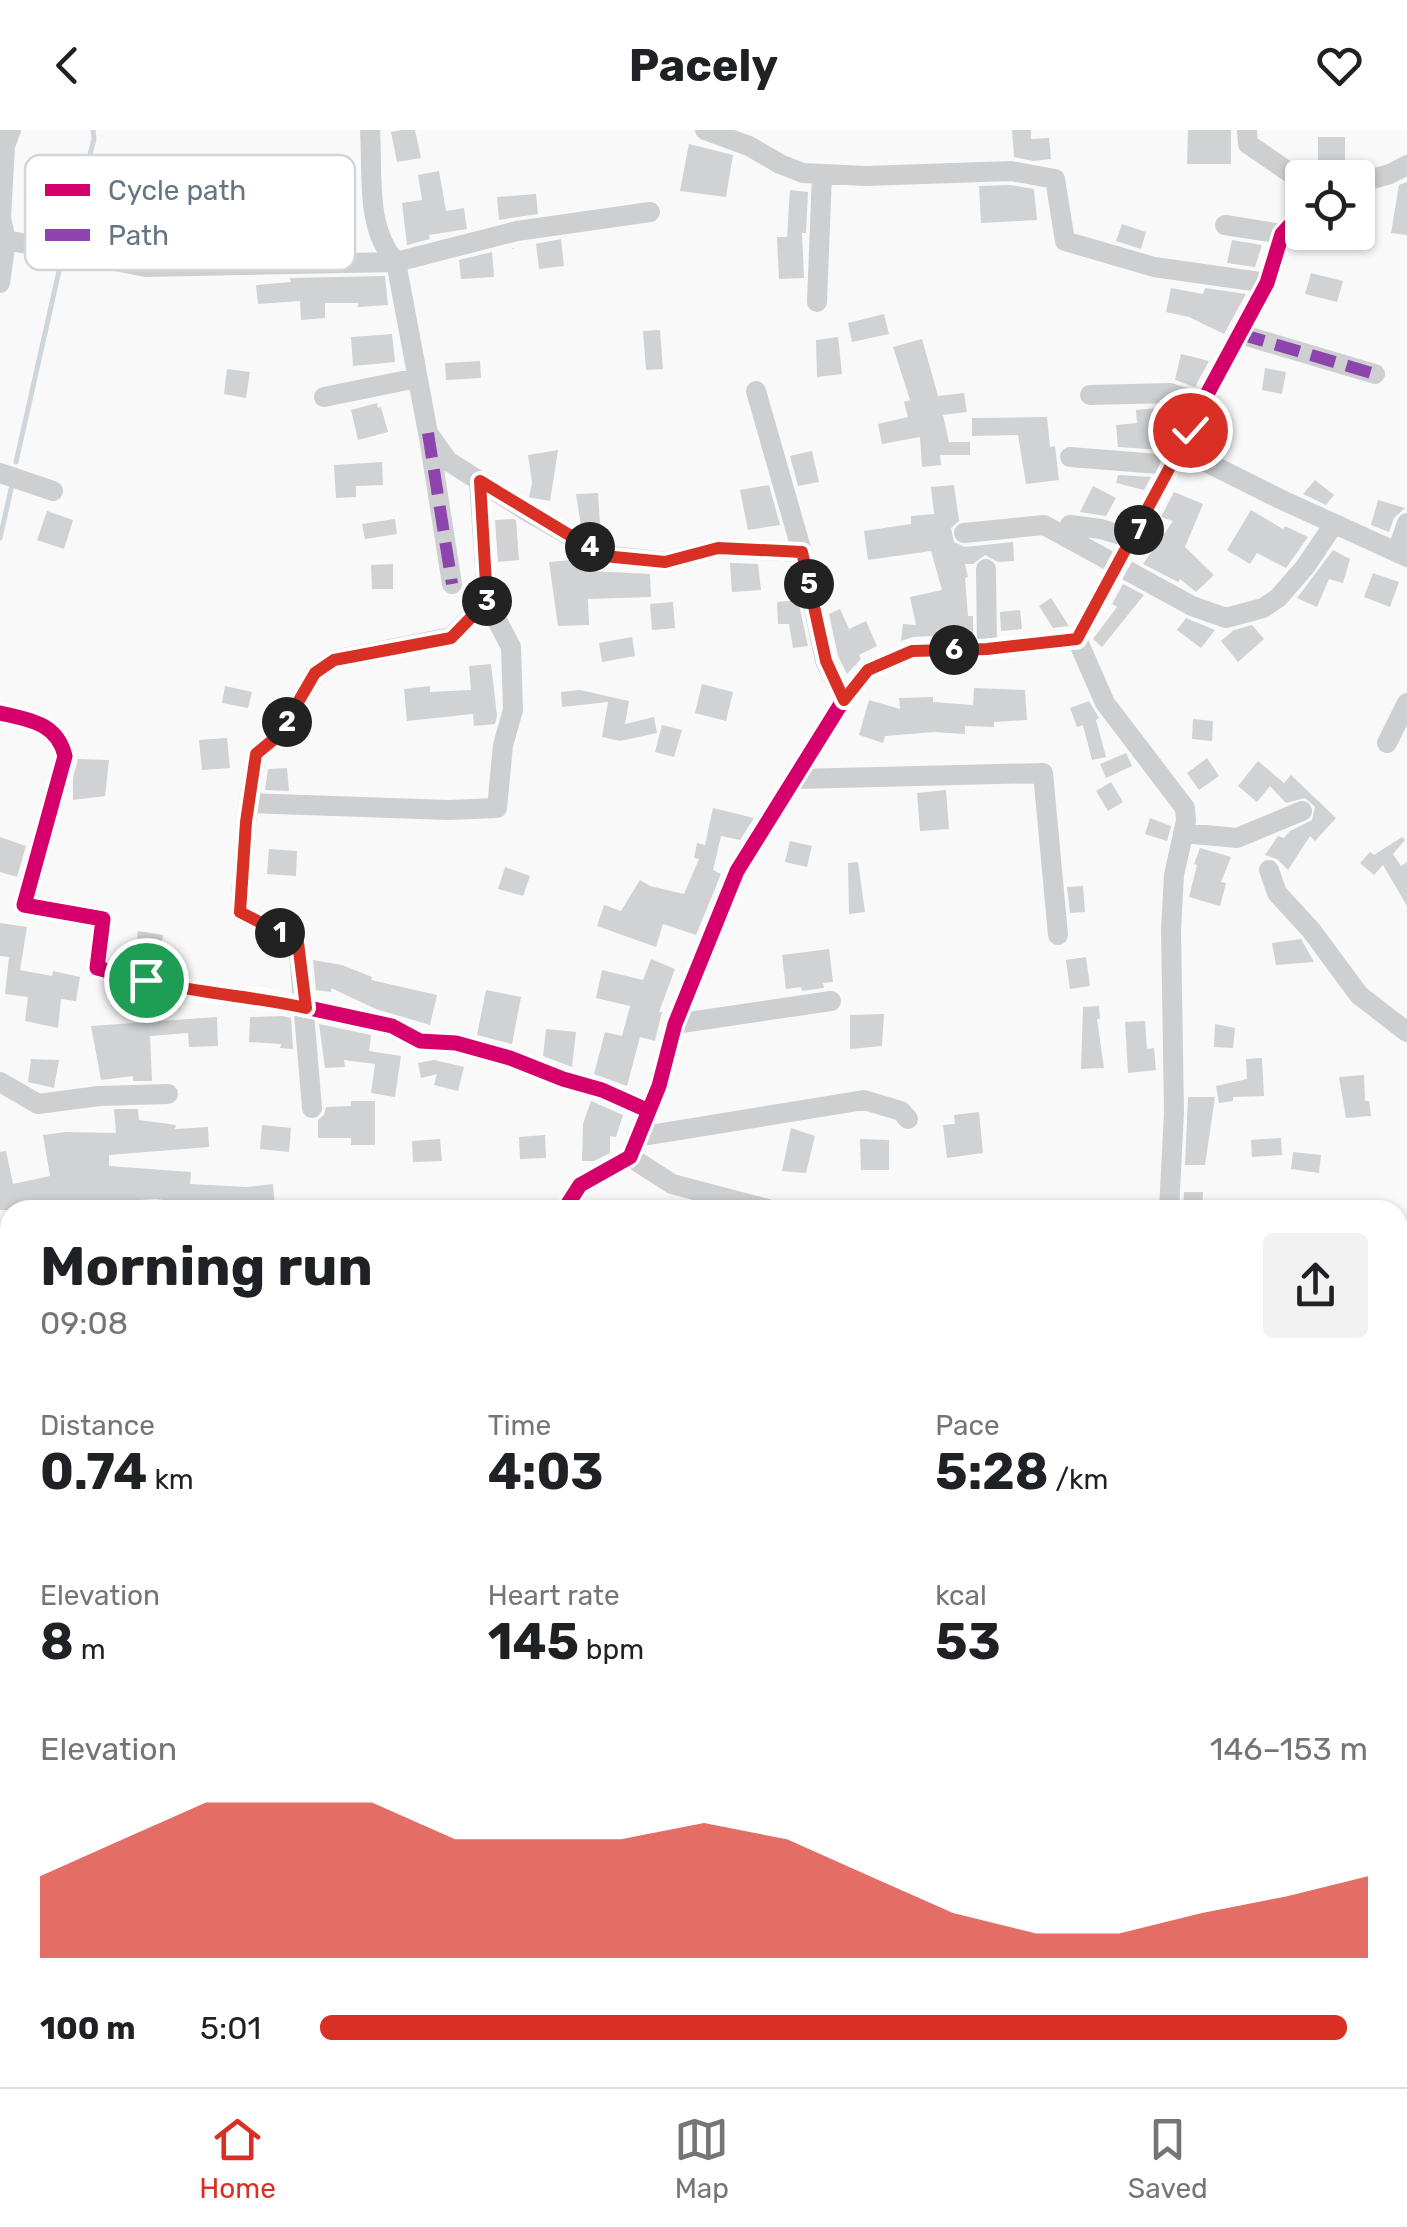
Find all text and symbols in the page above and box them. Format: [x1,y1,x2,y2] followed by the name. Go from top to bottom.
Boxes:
[40,38,95,93] icon: back
[1312,38,1367,93] icon: heart
[629,39,778,92] text: Pacely
[25,155,355,270] legend
[1285,160,1375,250] map controls
[1285,160,1375,250] button: locate
[108,174,246,207] text: Cycle path
[108,219,169,252] text: Path
[1148,388,1233,473] pin
[1163,403,1218,458] icon: check
[1114,505,1164,555] pin: 7
[1131,513,1147,546] text: 7
[565,522,615,572] pin: 4
[580,530,600,563] text: 4
[784,559,834,609] pin: 5
[800,567,818,600] text: 5
[462,576,512,626] pin: 3
[478,584,496,617] text: 3
[929,625,979,675] pin: 6
[945,633,963,666] text: 6
[262,697,312,747] pin: 2
[278,705,296,738] text: 2
[255,908,305,958] pin: 1
[273,916,287,949] text: 1
[104,938,189,1023] pin
[119,953,174,1008] icon: arrive
[1263,1233,1368,1338] button: share
[40,1234,373,1299] text: Morning run
[40,1304,128,1342] text: 09:08
[40,1409,155,1442] text: Distance
[488,1409,551,1442] text: Time
[935,1409,1000,1442] text: Pace
[40,1442,148,1502] text: 0.74
[488,1442,603,1502] text: 4:03
[935,1442,1049,1502] text: 5:28
[148,1463,194,1496] text: km
[1049,1463,1108,1496] text: /km
[40,1579,160,1612] text: Elevation
[488,1579,620,1612] text: Heart rate
[935,1579,987,1612] text: kcal
[40,1612,74,1672] text: 8
[488,1612,579,1672] text: 145
[935,1612,1001,1672] text: 53
[74,1633,106,1666] text: m
[579,1633,644,1666] text: bpm
[40,1730,177,1768] text: Elevation
[1210,1730,1368,1768] text: 146–153 m
[40,2009,136,2047] text: 100 m
[200,2009,261,2047] text: 5:01
[199,2112,276,2205] tab: Home
[674,2112,729,2205] tab: Map
[1128,2112,1208,2205] tab: Saved

